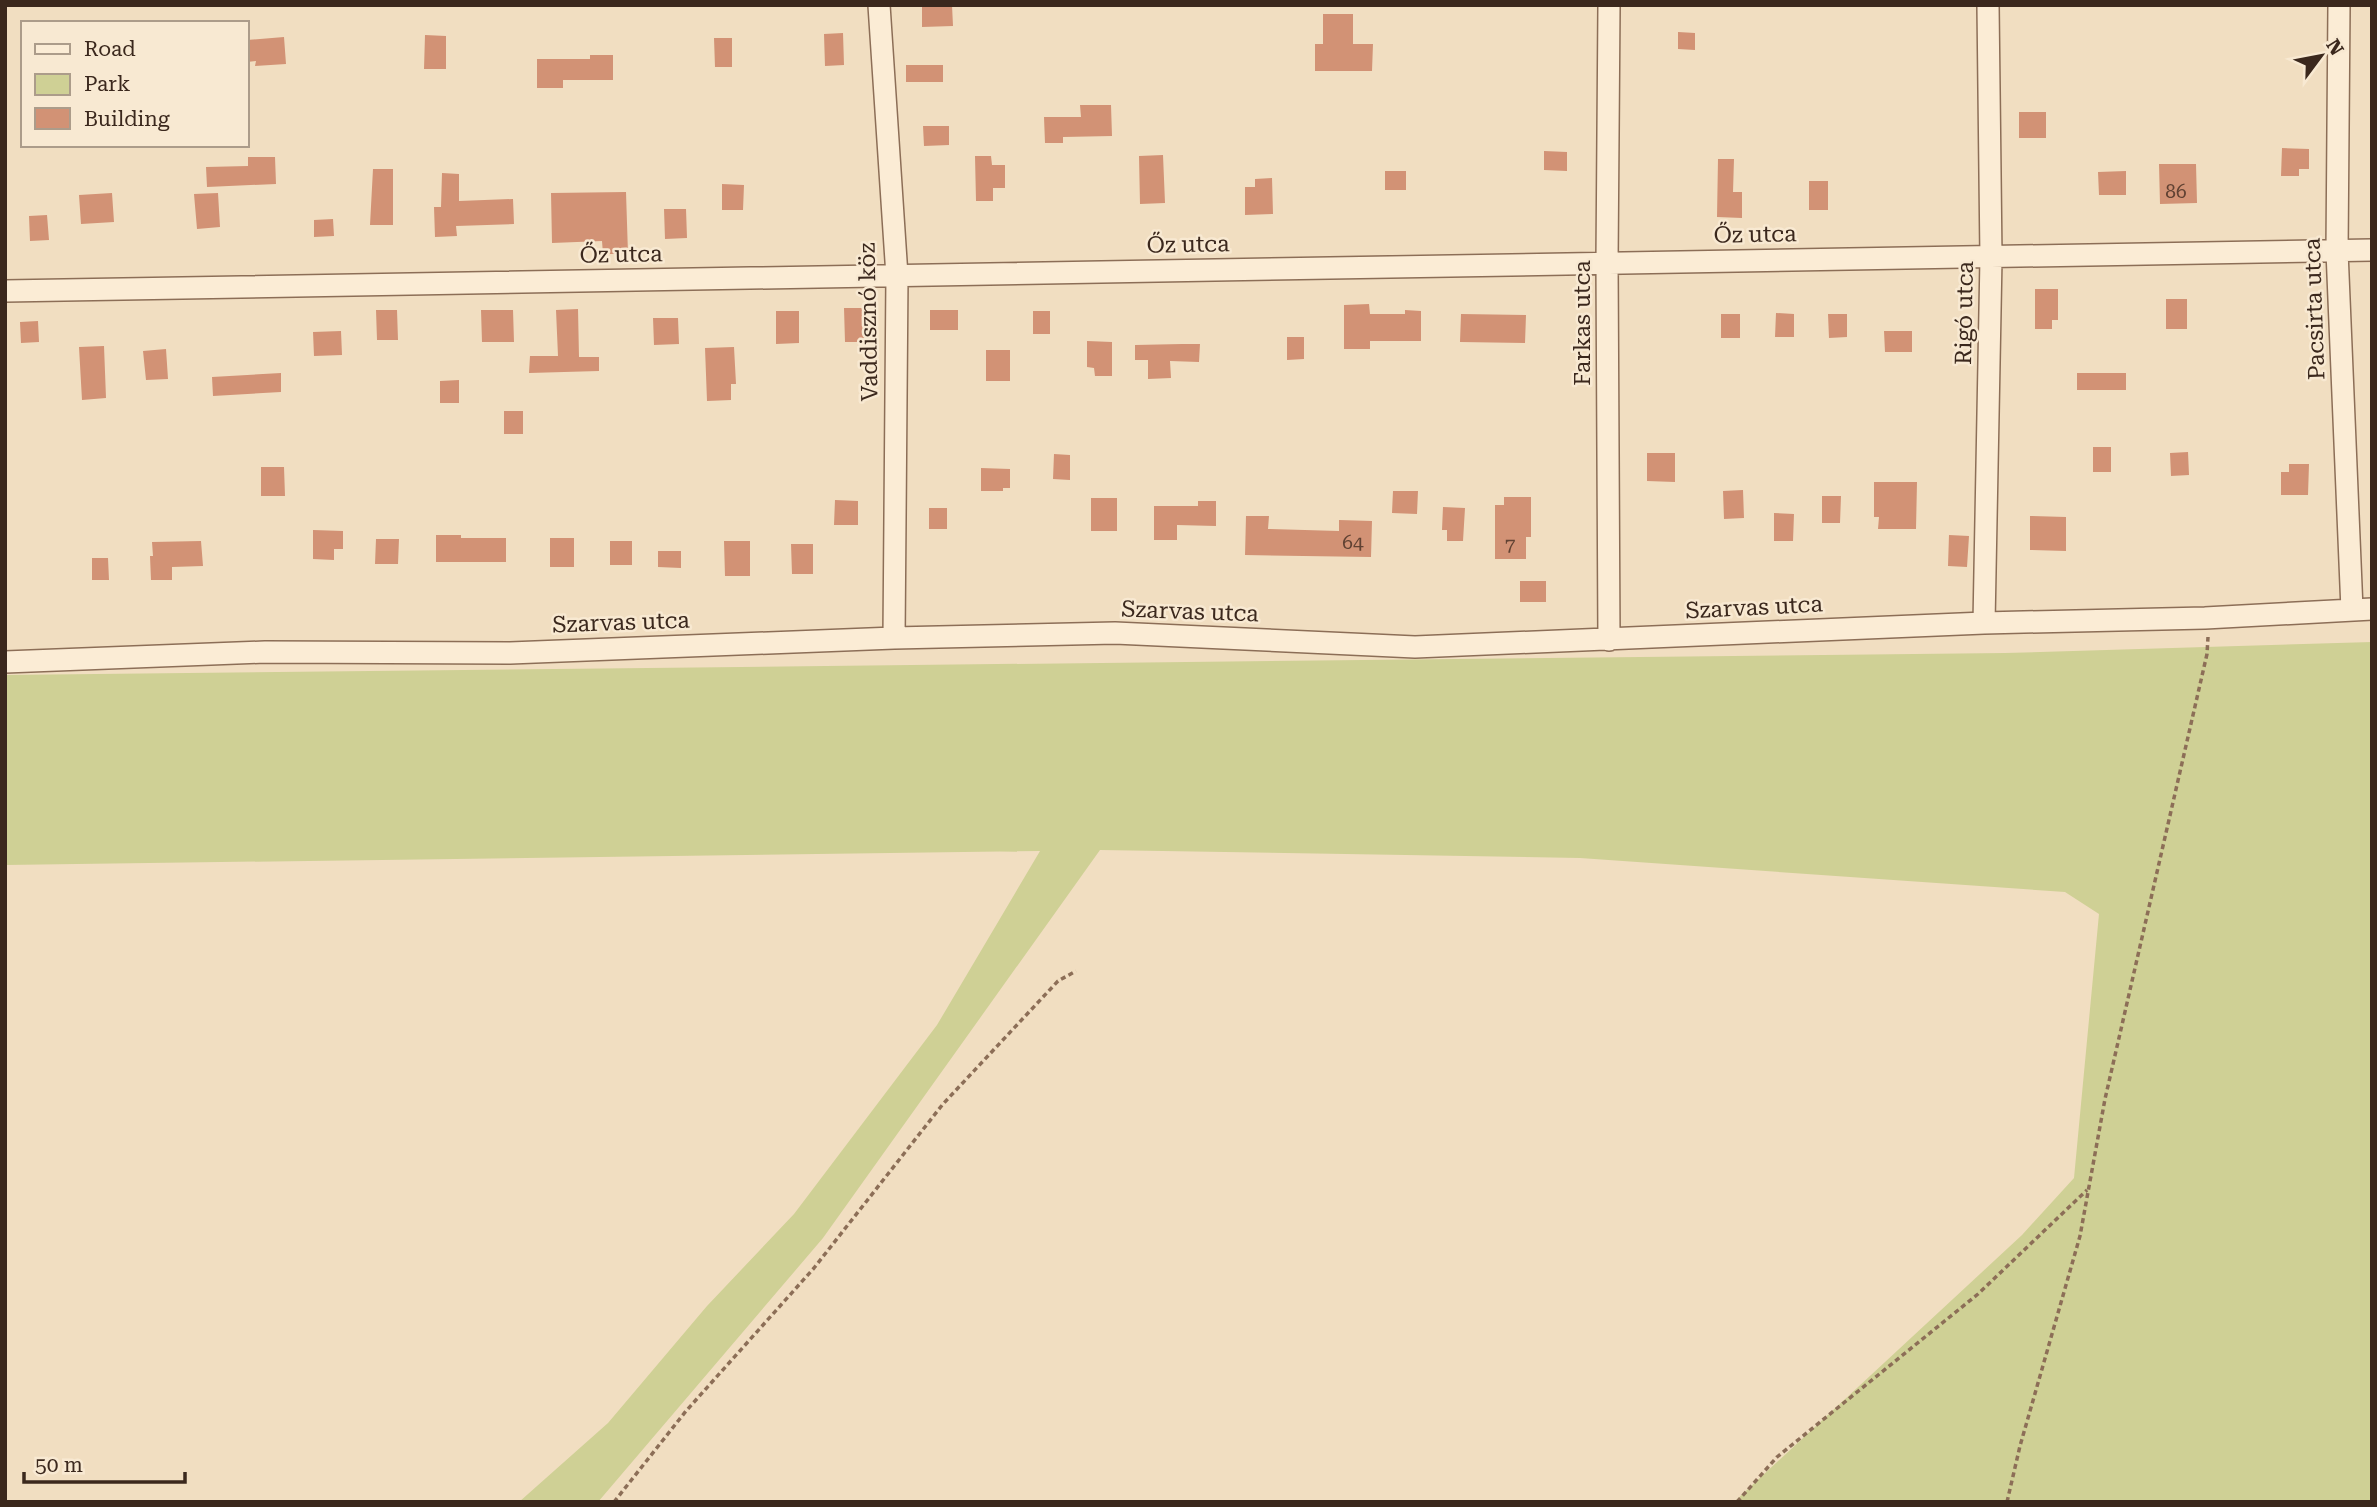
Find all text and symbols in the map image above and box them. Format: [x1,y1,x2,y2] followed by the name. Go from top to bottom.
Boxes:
[21,21,248,147] legend
[2286,21,2356,91] north arrow
[2321,35,2349,60] text: N
[84,37,136,61] text: Road
[84,72,130,96] text: Park
[84,107,170,131] text: Building
[2165,180,2187,203] house number: 86
[1713,219,1797,249] street label: Őz utca
[1146,229,1230,259] street label: Őz utca
[2299,237,2330,381] street label: Pacsirta utca
[579,239,663,269] street label: Őz utca
[854,242,883,402] street label: Vaddisznó köz
[1569,260,1596,386] street label: Farkas utca
[1950,260,1979,365] street label: Rigó utca
[1342,531,1364,554] house number: 64
[1505,534,1516,557] house number: 7
[1685,590,1824,625] street label: Szarvas utca
[1121,596,1260,627] street label: Szarvas utca
[552,607,691,638] street label: Szarvas utca
[24,1440,186,1484] scale bar
[35,1453,83,1477] text: 50 m

